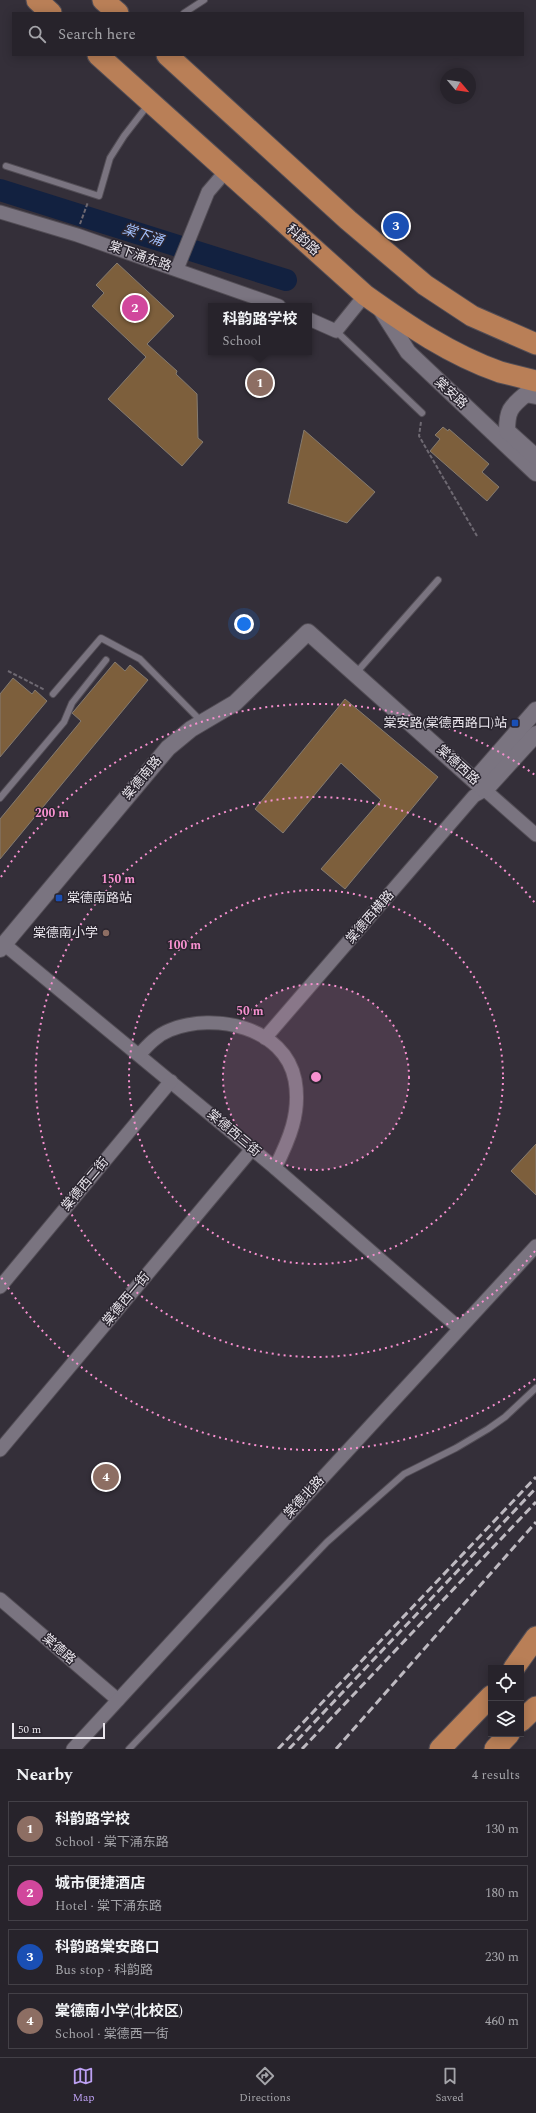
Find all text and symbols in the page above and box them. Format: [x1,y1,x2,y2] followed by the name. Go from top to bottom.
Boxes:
[12,12,524,56] search box
[26,23,48,45] icon: search
[58,23,136,46] text: Search here
[440,68,476,104] north arrow
[383,211,409,241] pin: 3
[120,219,168,252] water label: 棠下涌
[282,220,324,260] street label: 科韵路
[106,236,174,276] street label: 棠下涌东路
[122,293,148,323] pin: 2
[208,303,312,355] popup
[222,308,298,331] text: 科韵路学校
[222,331,261,351] text: School
[247,368,273,398] pin: 1
[430,372,472,414] street label: 棠安路
[234,614,254,634] your location
[383,713,507,733] place label: 棠安路(棠德西路口)站
[510,718,520,728] marker: 棠安路(棠德西路口)站
[432,740,484,790] street label: 棠德西路
[118,752,166,804] street label: 棠德南路
[35,804,69,823] text: 200 m
[101,870,135,889] text: 150 m
[341,886,399,948] street label: 棠德西横路
[67,888,132,908] place label: 棠德南路站
[54,893,64,903] marker: 棠德南路站
[33,923,98,943] place label: 棠德南小学
[101,928,111,938] marker: 棠德南小学
[167,936,201,955] text: 100 m
[236,1002,264,1021] text: 50 m
[309,1070,323,1084] centre of rings
[203,1104,265,1162] street label: 棠德西三街
[56,1153,114,1215] street label: 棠德西二街
[97,1268,155,1330] street label: 棠德西一街
[93,1462,119,1492] pin: 4
[279,1471,329,1523] street label: 棠德北路
[38,1629,80,1669] street label: 棠德路
[488,1665,524,1737] map controls
[488,1665,524,1701] button: locate
[488,1701,524,1737] button: layers
[12,1721,105,1740] scale bar
[18,1721,41,1738] text: 50 m
[16,1762,72,1788] text: Nearby
[472,1765,520,1785] text: 4 results
[55,1808,130,1831] text: 科韵路学校
[26,1819,34,1839] text: 1
[485,1819,519,1839] text: 130 m
[55,1832,169,1852] text: School · 棠下涌东路
[55,1872,145,1895] text: 城市便捷酒店
[26,1883,34,1903] text: 2
[485,1883,519,1903] text: 180 m
[55,1896,162,1916] text: Hotel · 棠下涌东路
[55,1936,160,1959] text: 科韵路棠安路口
[26,1947,34,1967] text: 3
[485,1947,519,1967] text: 230 m
[55,1960,153,1980] text: Bus stop · 科韵路
[55,2000,183,2023] text: 棠德南小学(北校区)
[26,2011,34,2031] text: 4
[485,2011,519,2031] text: 460 m
[55,2024,169,2044] text: School · 棠德西一街
[72,2065,95,2106] tab: Map
[239,2065,291,2106] tab: Directions
[435,2065,464,2106] tab: Saved

